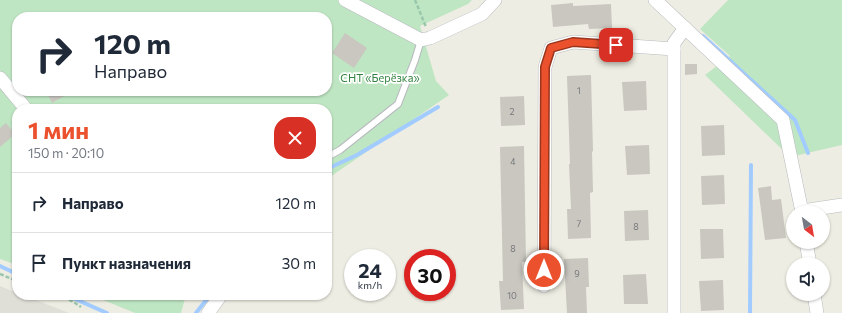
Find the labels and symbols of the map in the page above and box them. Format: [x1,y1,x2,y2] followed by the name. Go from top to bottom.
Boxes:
[599,28,633,62] pin
[340,71,420,84] park label: СНТ «Берёзка»
[577,85,581,96] house number: 1
[510,106,515,117] house number: 2
[510,156,516,167] house number: 4
[786,205,830,249] north arrow
[577,218,582,229] house number: 7
[633,221,639,232] house number: 8
[510,243,516,254] house number: 8
[404,249,456,301] speed limit sign: 30
[523,249,565,291] position arrow
[574,268,580,279] house number: 9
[507,290,517,301] house number: 10

